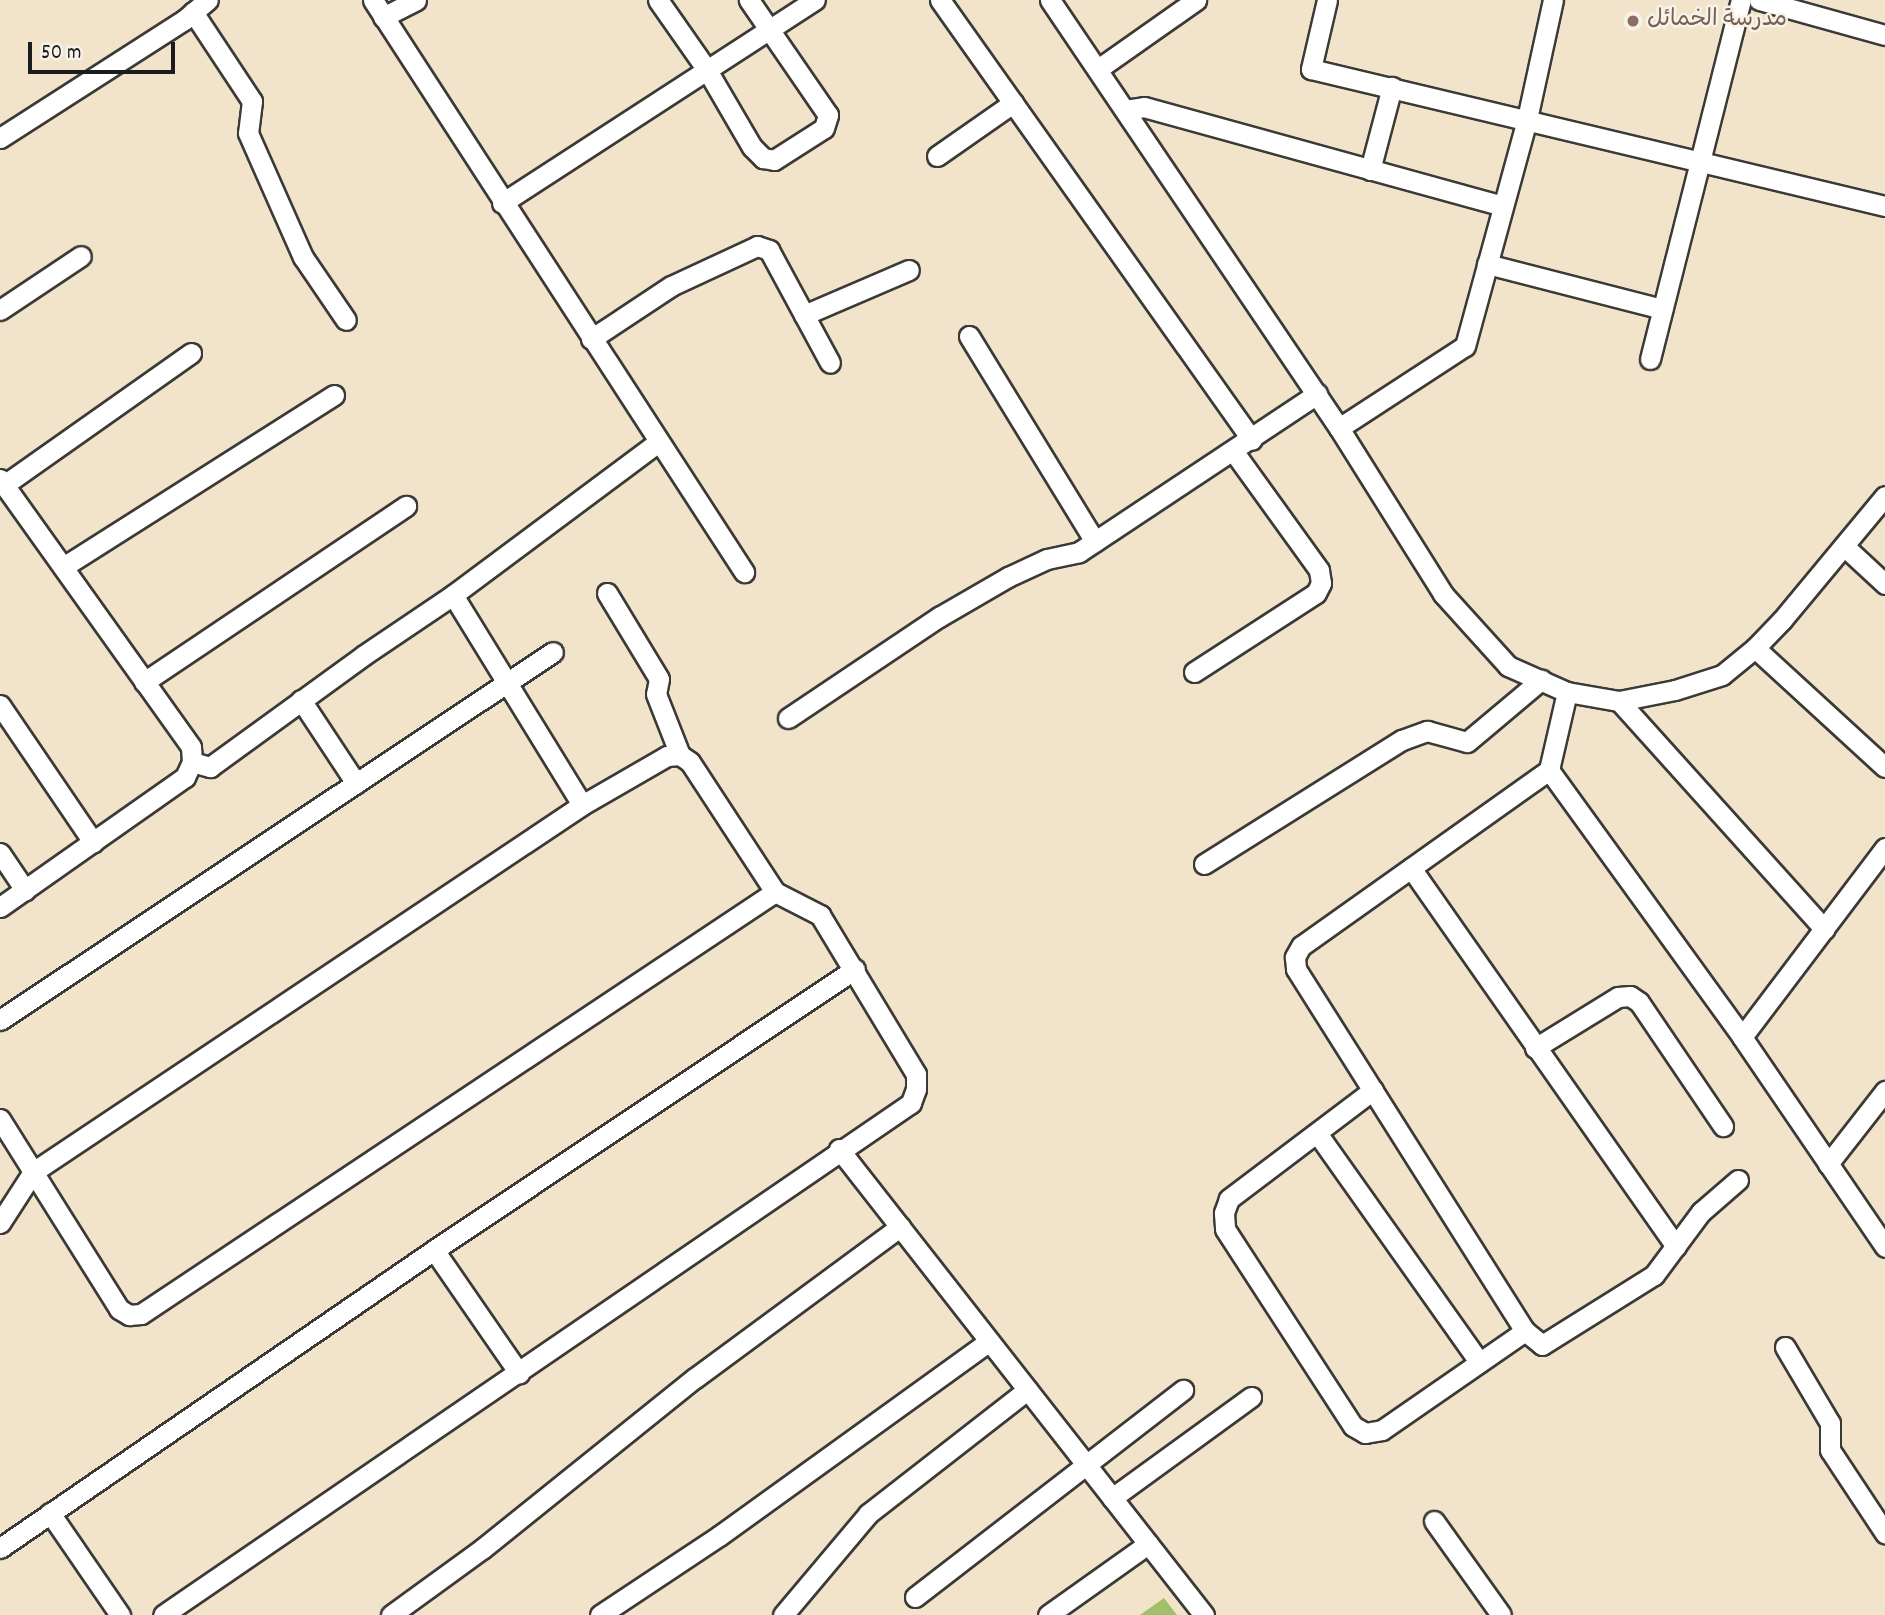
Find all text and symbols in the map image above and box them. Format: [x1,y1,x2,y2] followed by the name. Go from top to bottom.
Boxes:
[1647,7,1787,35] place label: مدرسة الخمائل
[1625,13,1641,29] marker: مدرسة الخمائل
[32,28,178,72] scale bar
[41,39,81,69] text: 50 m

